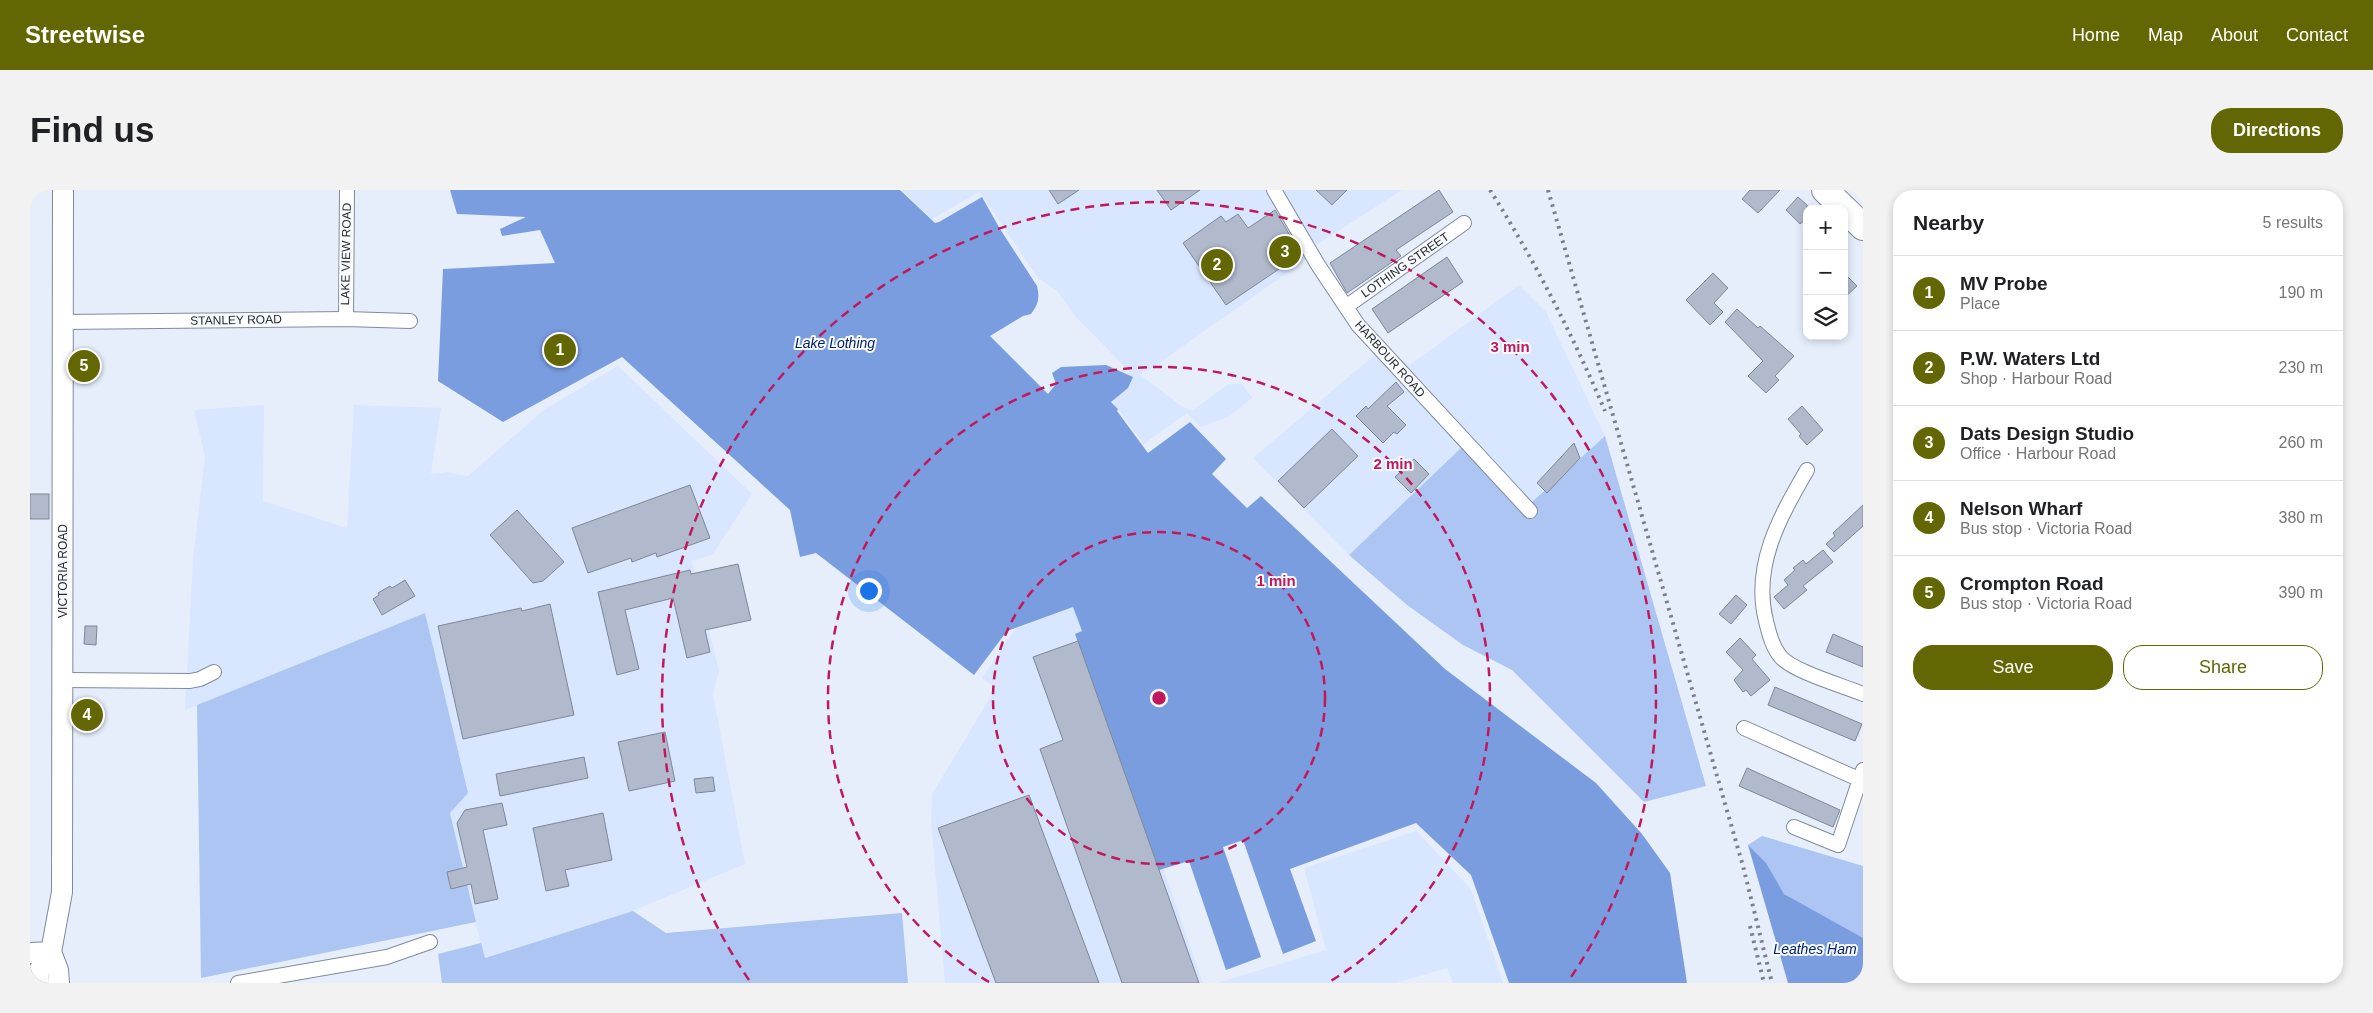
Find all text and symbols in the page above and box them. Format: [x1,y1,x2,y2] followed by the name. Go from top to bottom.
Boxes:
[25,21,145,48] text: Streetwise
[2072,25,2120,45] text: Home
[2148,25,2183,45] text: Map
[2211,25,2258,45] text: About
[2286,25,2348,45] text: Contact
[2211,108,2343,153] button: Directions
[30,110,154,149] text: Find us
[338,202,354,305] street label: LAKE VIEW ROAD
[1803,205,1848,340] map controls
[1803,205,1848,250] button: +
[1913,211,1984,234] text: Nearby
[2263,214,2323,231] text: 5 results
[1358,229,1452,301] street label: LOTHING STREET
[1269,233,1301,271] pin: 3
[1201,246,1233,284] pin: 2
[1803,250,1848,295] button: −
[1960,273,2048,294] text: MV Probe
[1925,284,1933,301] text: 1
[2279,284,2323,301] text: 190 m
[1803,295,1848,340] button: layers
[1960,295,2000,312] text: Place
[190,312,282,328] street label: STANLEY ROAD
[1352,318,1428,400] street label: HARBOUR ROAD
[544,331,576,369] pin: 1
[795,335,875,351] water label: Lake Lothing
[1490,338,1530,355] text: 3 min
[68,347,100,385] pin: 5
[1960,348,2100,369] text: P.W. Waters Ltd
[1925,359,1933,376] text: 2
[2279,359,2323,376] text: 230 m
[1960,370,2112,387] text: Shop · Harbour Road
[1960,423,2134,444] text: Dats Design Studio
[1925,434,1933,451] text: 3
[2279,434,2323,451] text: 260 m
[1960,445,2116,462] text: Office · Harbour Road
[1373,455,1413,472] text: 2 min
[1960,498,2082,519] text: Nelson Wharf
[1925,509,1933,526] text: 4
[2279,509,2323,526] text: 380 m
[1960,520,2132,537] text: Bus stop · Victoria Road
[56,524,70,618] street label: VICTORIA ROAD
[1256,572,1296,589] text: 1 min
[1960,573,2104,594] text: Crompton Road
[856,578,882,604] your location
[1925,584,1933,601] text: 5
[2279,584,2323,601] text: 390 m
[1960,595,2132,612] text: Bus stop · Victoria Road
[1913,645,2113,690] button: Save
[2123,645,2323,690] button: Share
[1150,689,1168,707] centre of rings
[71,696,103,734] pin: 4
[1773,941,1857,957] water label: Leathes Ham

